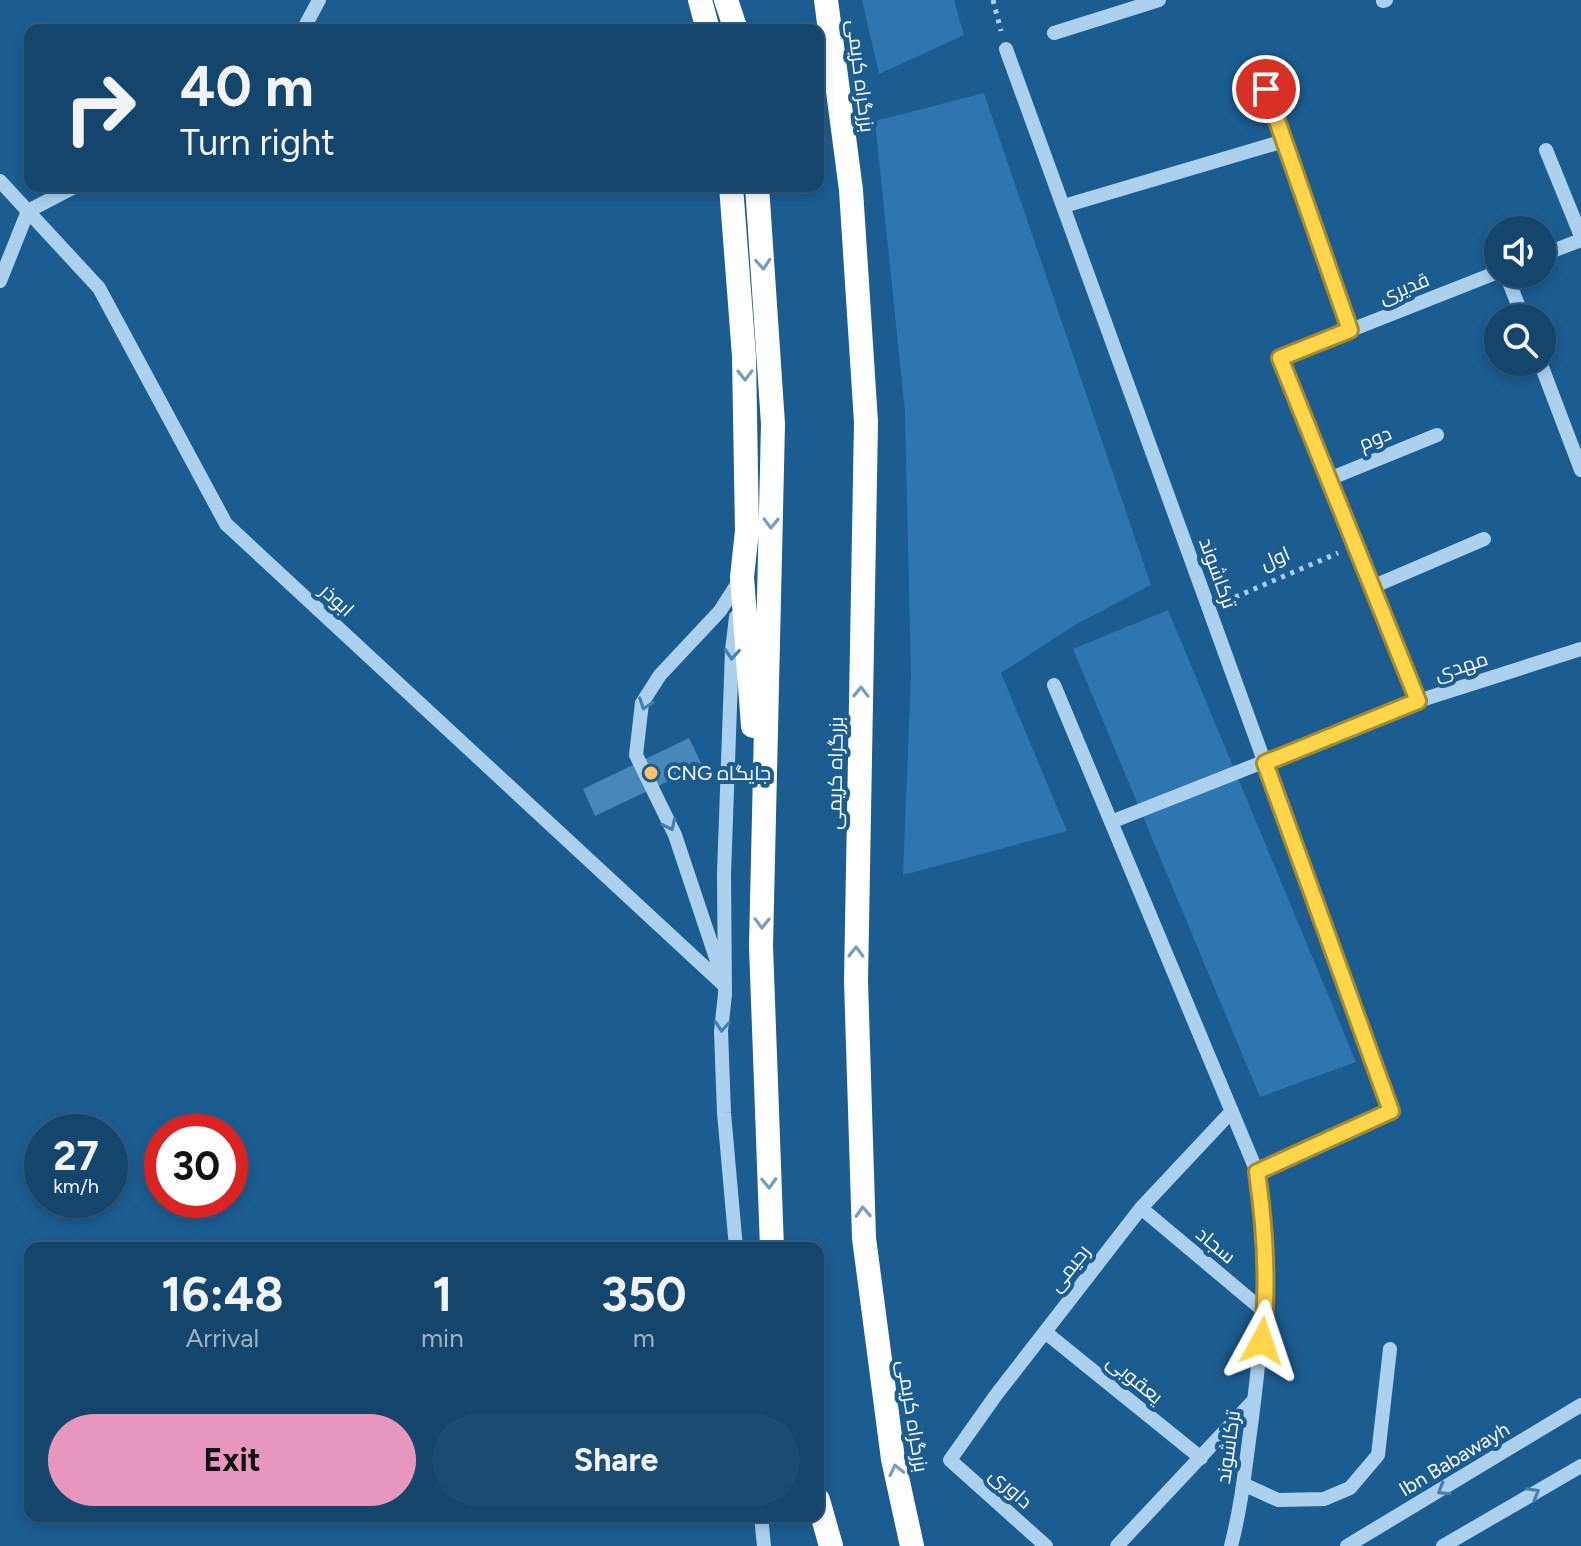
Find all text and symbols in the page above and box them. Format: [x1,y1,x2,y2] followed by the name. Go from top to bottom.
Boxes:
[841,18,880,134] street label: بزرگراه کریمی
[180,53,314,120] text: 40 m
[1232,55,1300,123] pin
[48,56,152,160] icon: right
[1244,67,1288,111] icon: arrive
[180,121,335,164] text: Turn right
[1484,216,1556,376] map controls
[1484,216,1556,288] button: sound
[754,258,771,271] one-way arrow
[1375,267,1433,310] street label: قدیری
[1484,304,1556,376] button: search
[736,369,753,382] one-way arrow
[1355,421,1396,457] street label: دوم
[762,517,780,530] one-way arrow
[1194,534,1242,612] street label: ترکاشوند
[1257,541,1294,576] street label: اول
[314,578,359,621] street label: ابوذر
[1431,646,1491,687] street label: مهدی
[724,648,741,661] one-way arrow
[852,685,870,698] one-way arrow
[639,697,655,711] one-way arrow
[822,716,849,830] street label: بزرگراه کریمی
[667,761,771,785] place label: CNG جایگاه
[642,764,660,782] marker: CNG جایگاه
[660,817,676,832] one-way arrow
[753,917,771,930] one-way arrow
[847,945,865,958] one-way arrow
[714,1020,731,1033] one-way arrow
[144,1114,248,1218] speed limit sign: 30
[53,1132,99,1180] text: 27
[53,1174,99,1198] text: km/h
[761,1177,778,1190] one-way arrow
[855,1205,872,1218] one-way arrow
[1191,1222,1241,1268] street label: سجاد
[1043,1240,1096,1297] street label: رحیمی
[161,1265,284,1323] text: 16:48
[432,1265,452,1323] text: 1
[601,1265,687,1323] text: 350
[1220,1299,1304,1383] position arrow
[186,1322,259,1354] text: Arrival
[421,1322,464,1354] text: min
[633,1322,655,1354] text: m
[1101,1349,1168,1410] street label: یعقوبی
[891,1358,934,1474] street label: بزرگراه کریمی
[1211,1408,1245,1485] street label: ترکاشوند
[48,1414,416,1506] button: Exit
[432,1414,800,1506] button: Share
[1394,1417,1514,1501] street label: Ibn Babawayh
[888,1463,905,1477] one-way arrow
[984,1463,1037,1514] street label: داوری
[1437,1480,1452,1496] one-way arrow
[1525,1487,1540,1503] one-way arrow

